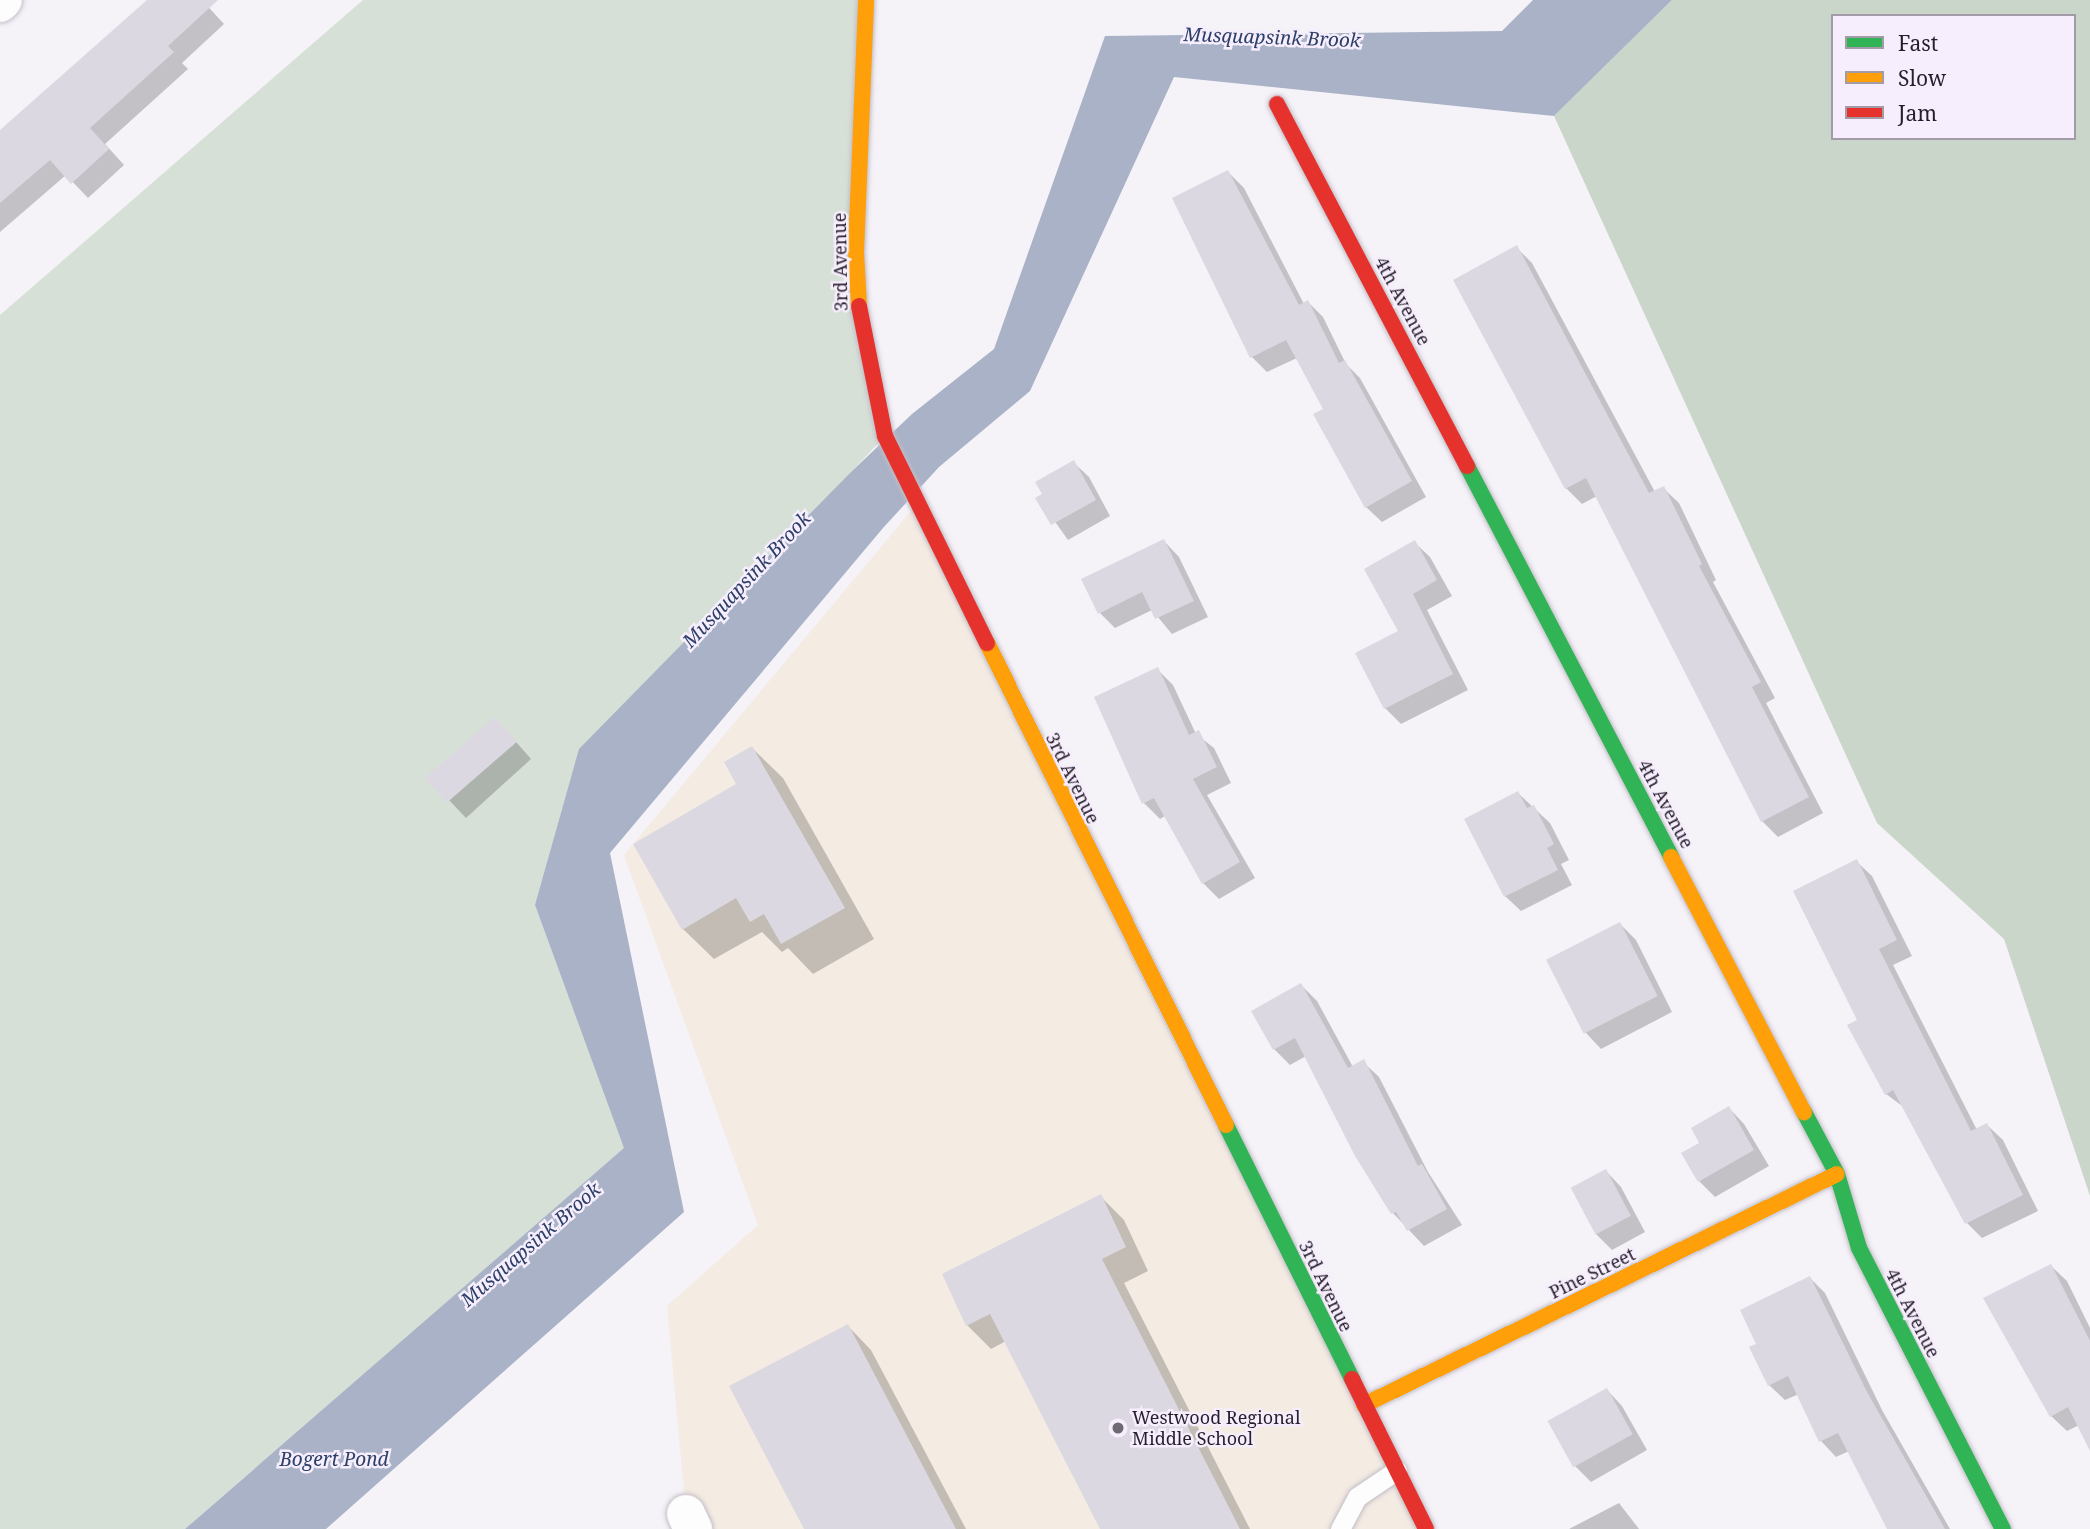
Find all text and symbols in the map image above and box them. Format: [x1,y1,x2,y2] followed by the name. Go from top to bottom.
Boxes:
[1831,14,2076,140] legend
[1183,24,1361,52] water label: Musquapsink Brook
[1898,29,1938,57] text: Fast
[1898,64,1946,92] text: Slow
[1898,99,1937,127] text: Jam
[828,213,852,311] street label: 3rd Avenue
[1371,253,1435,349] street label: 4th Avenue
[678,507,816,653] water label: Musquapsink Brook
[1042,729,1104,827] street label: 3rd Avenue
[1634,756,1698,852] street label: 4th Avenue
[457,1178,605,1312] water label: Musquapsink Brook
[1295,1237,1357,1335] street label: 3rd Avenue
[1546,1243,1638,1303] street label: Pine Street
[1881,1265,1945,1361] street label: 4th Avenue
[1132,1407,1300,1450] place label: Westwood Regional Middle School
[1110,1420,1126,1436] marker: Westwood Regional Middle School
[279,1449,389,1471] water label: Bogert Pond

